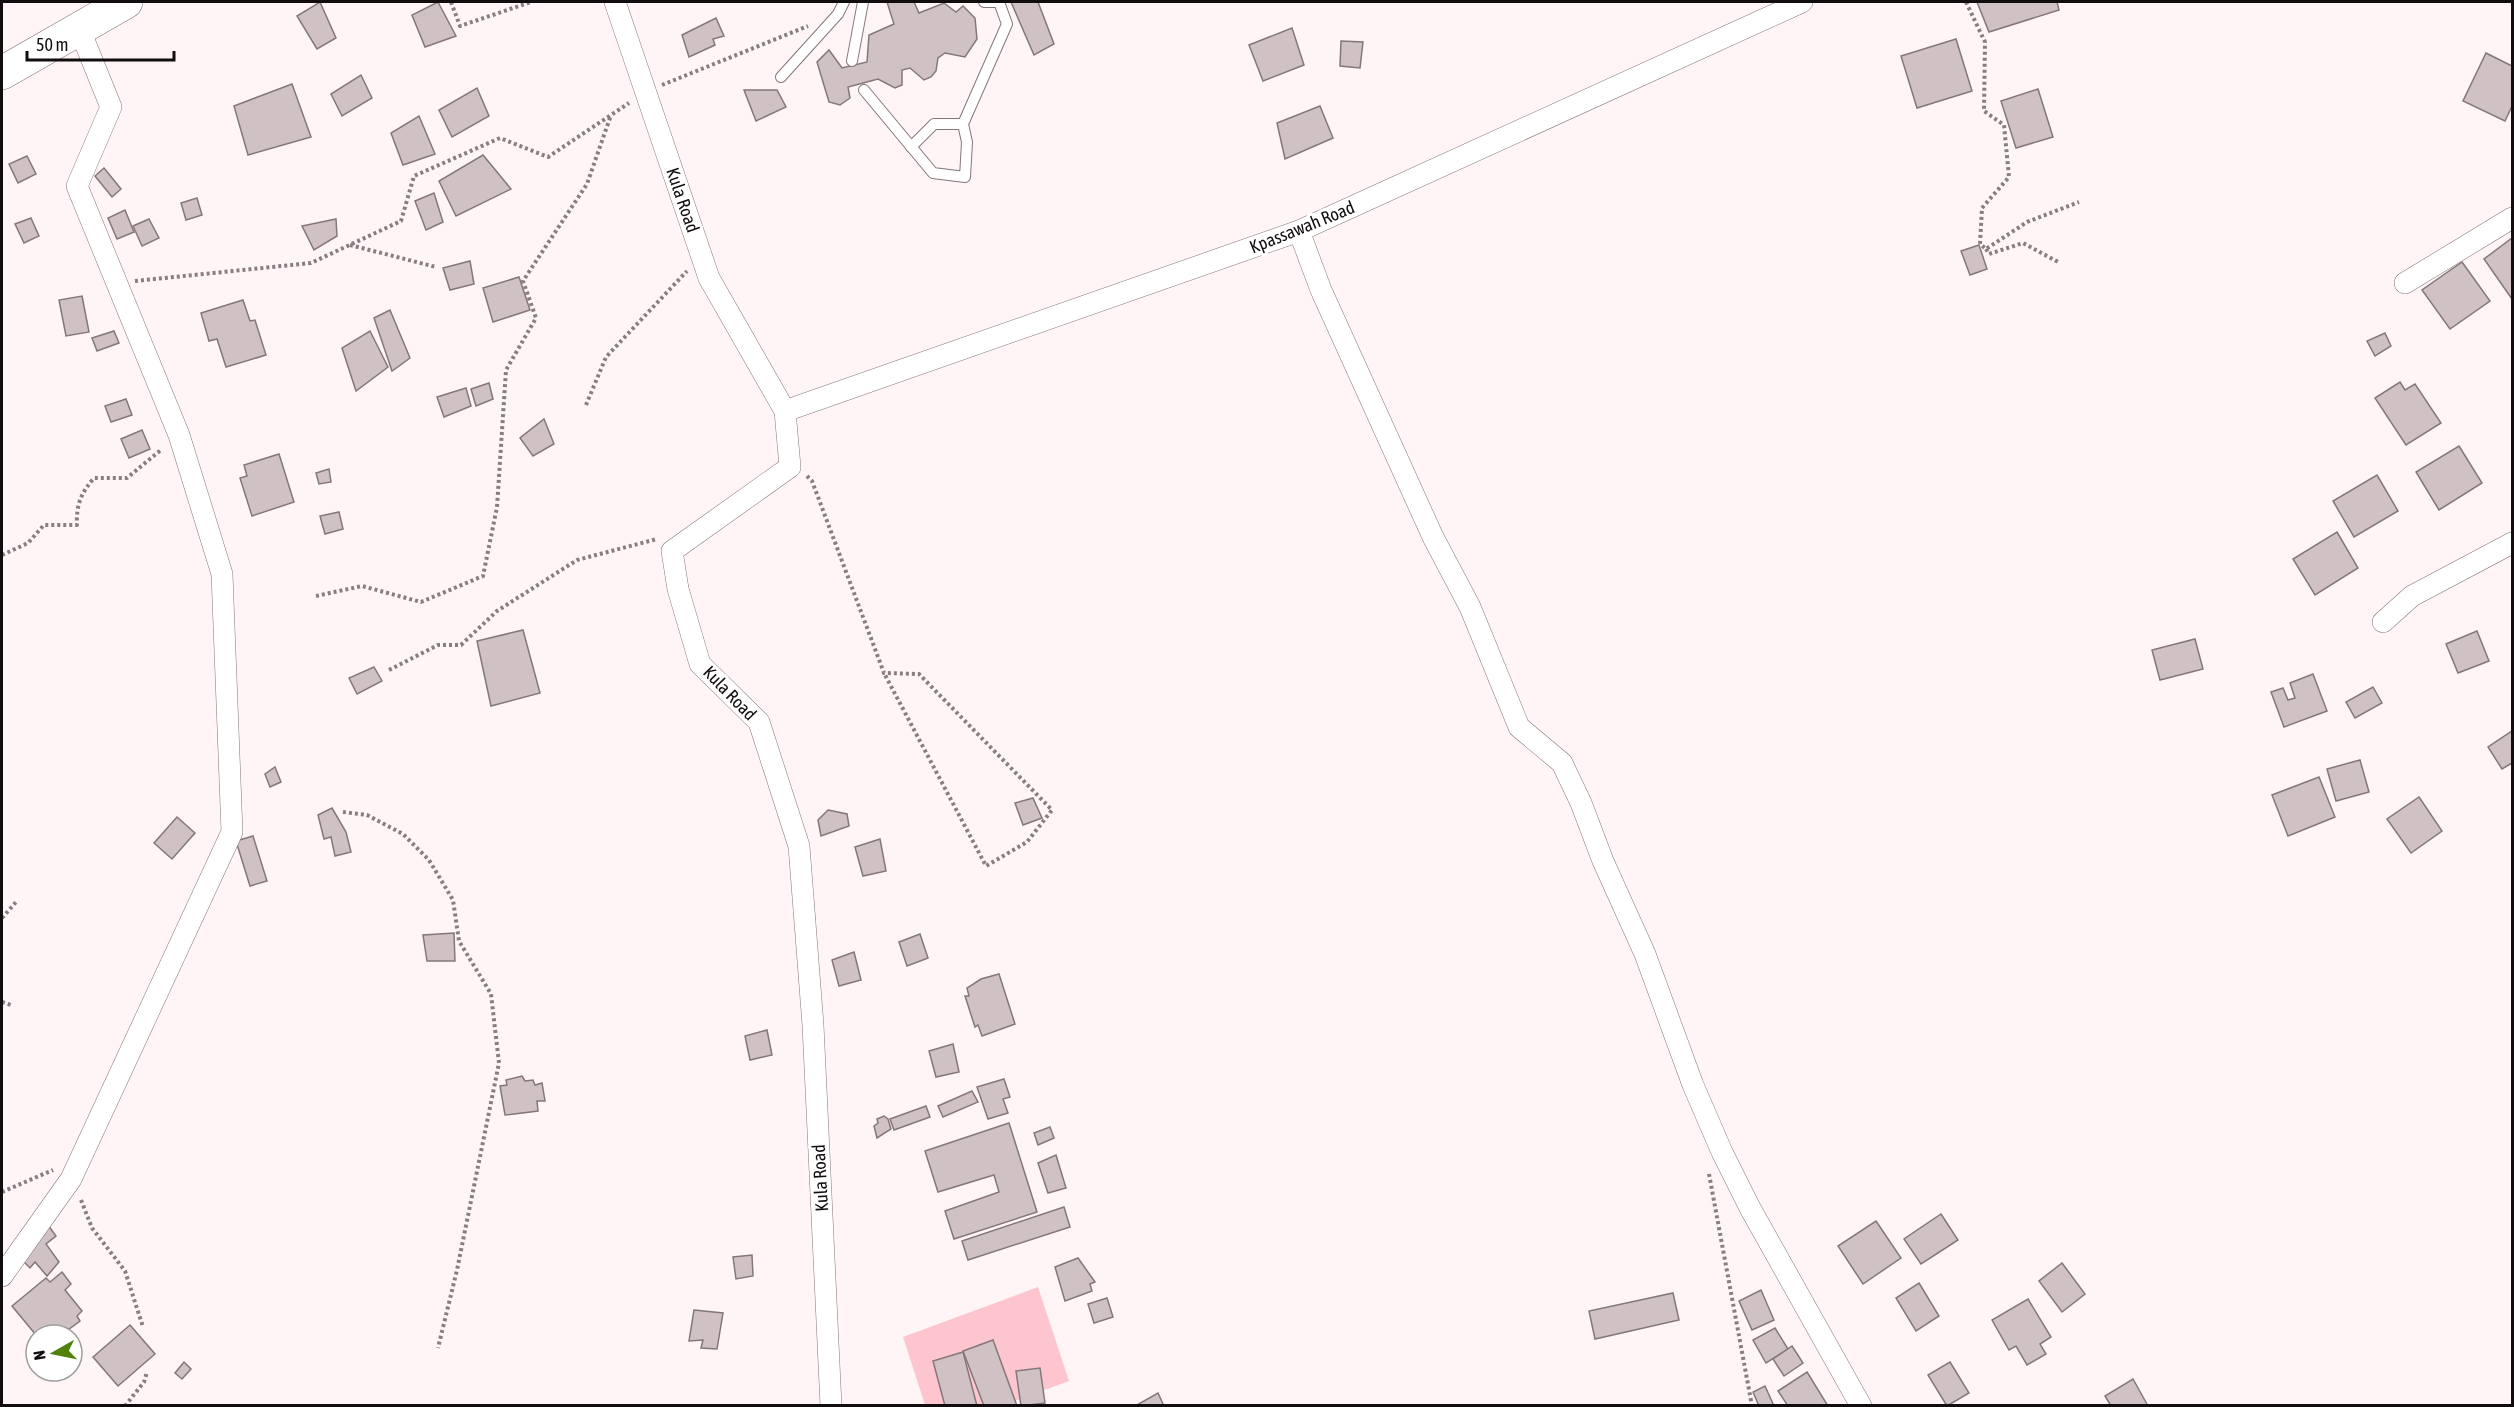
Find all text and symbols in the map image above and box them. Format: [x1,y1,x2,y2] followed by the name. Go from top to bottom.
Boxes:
[27,24,174,62] scale bar
[36,34,68,55] text: 50 m
[662,165,704,235] street label: Kula Road
[1246,196,1358,258] street label: Kpassawah Road
[699,661,761,725] street label: Kula Road
[808,1144,832,1212] street label: Kula Road
[24,1323,84,1383] north arrow
[30,1349,49,1361] text: N

